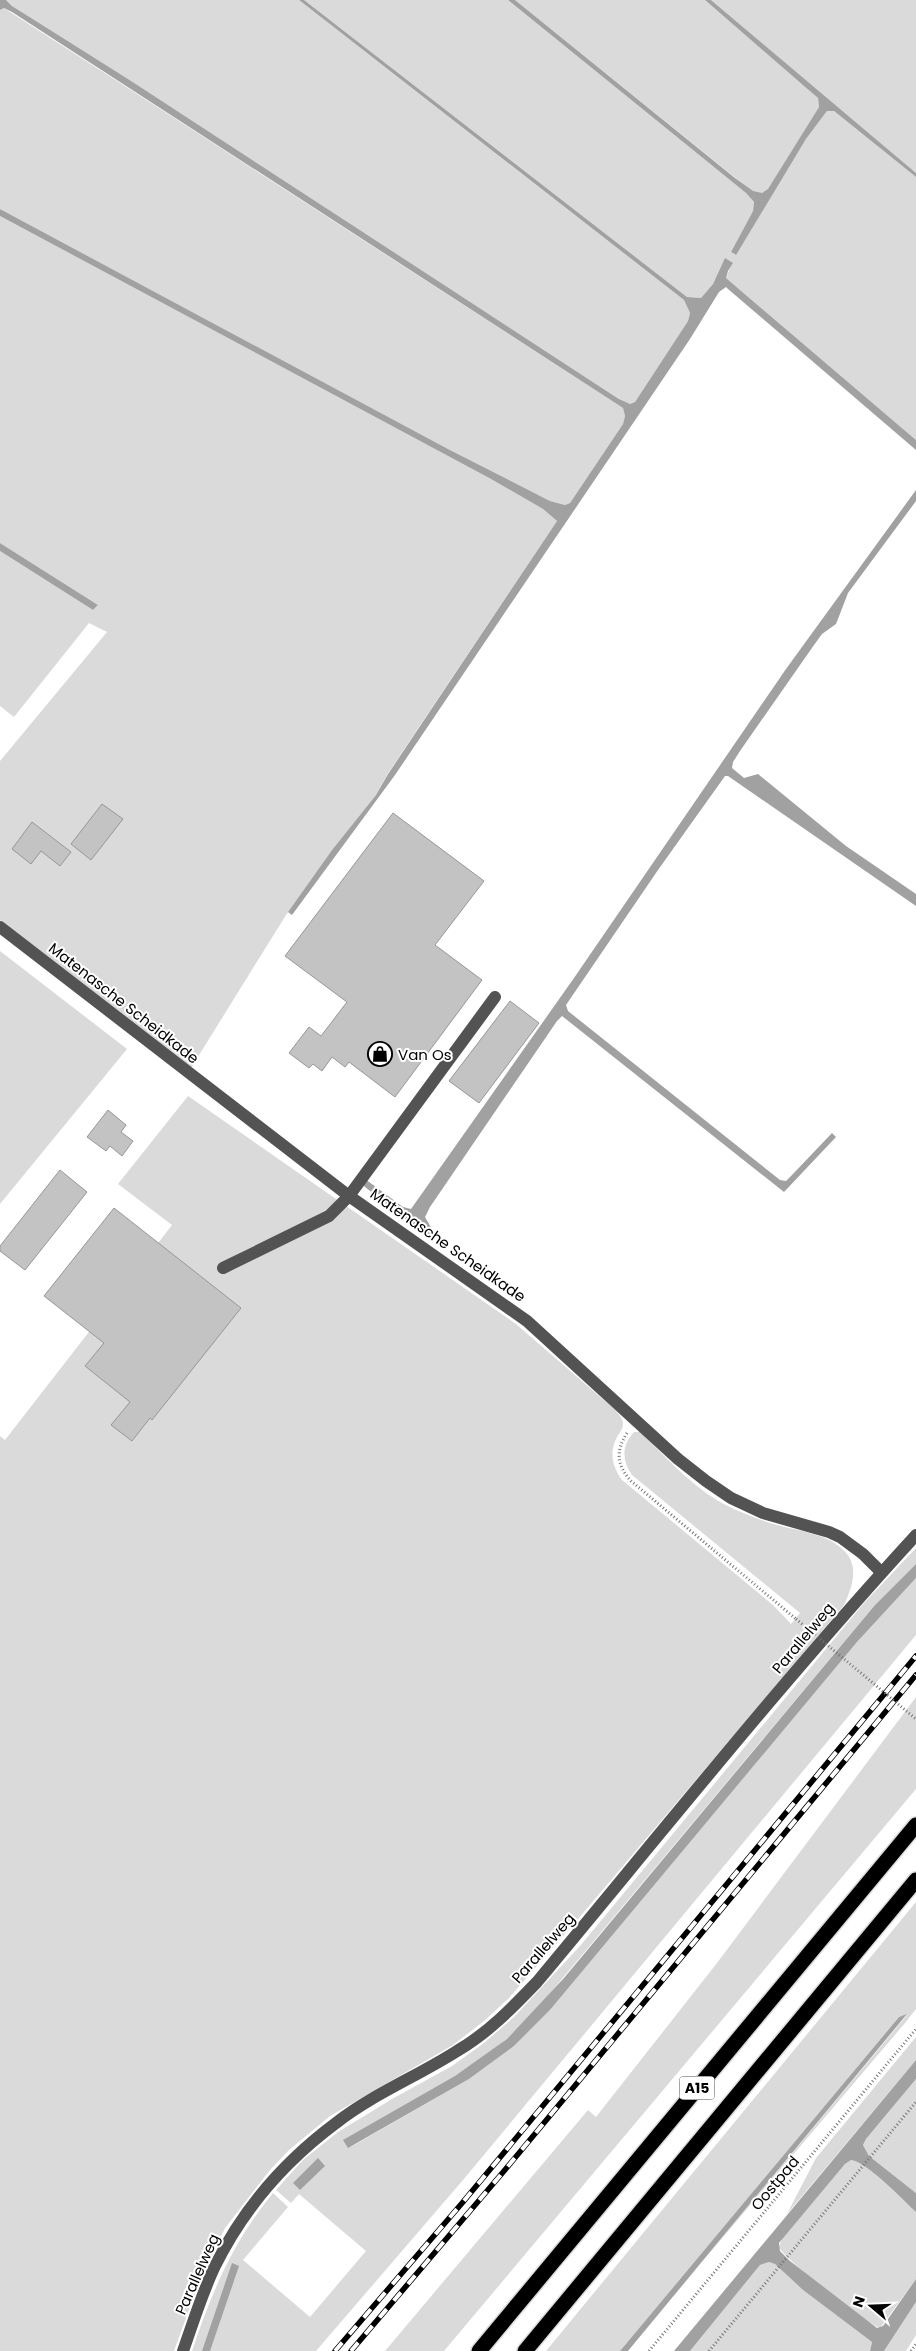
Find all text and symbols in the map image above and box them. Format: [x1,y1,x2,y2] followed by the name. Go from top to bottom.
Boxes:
[45,938,203,1068] street label: Matenasche Scheidkade
[367,1041,393,1067] shop icon: Van Os
[398,1044,452,1065] place label: Van Os
[366,1183,530,1307] street label: Matenasche Scheidkade
[767,1598,839,1678] street label: Parallelweg
[507,1908,579,1988] street label: Parallelweg
[680,2076,714,2100] road number: A15
[746,2151,804,2215] street label: Oostpad
[170,2230,224,2318] street label: Parallelweg
[846,2281,896,2331] north arrow
[848,2294,870,2310] text: N

